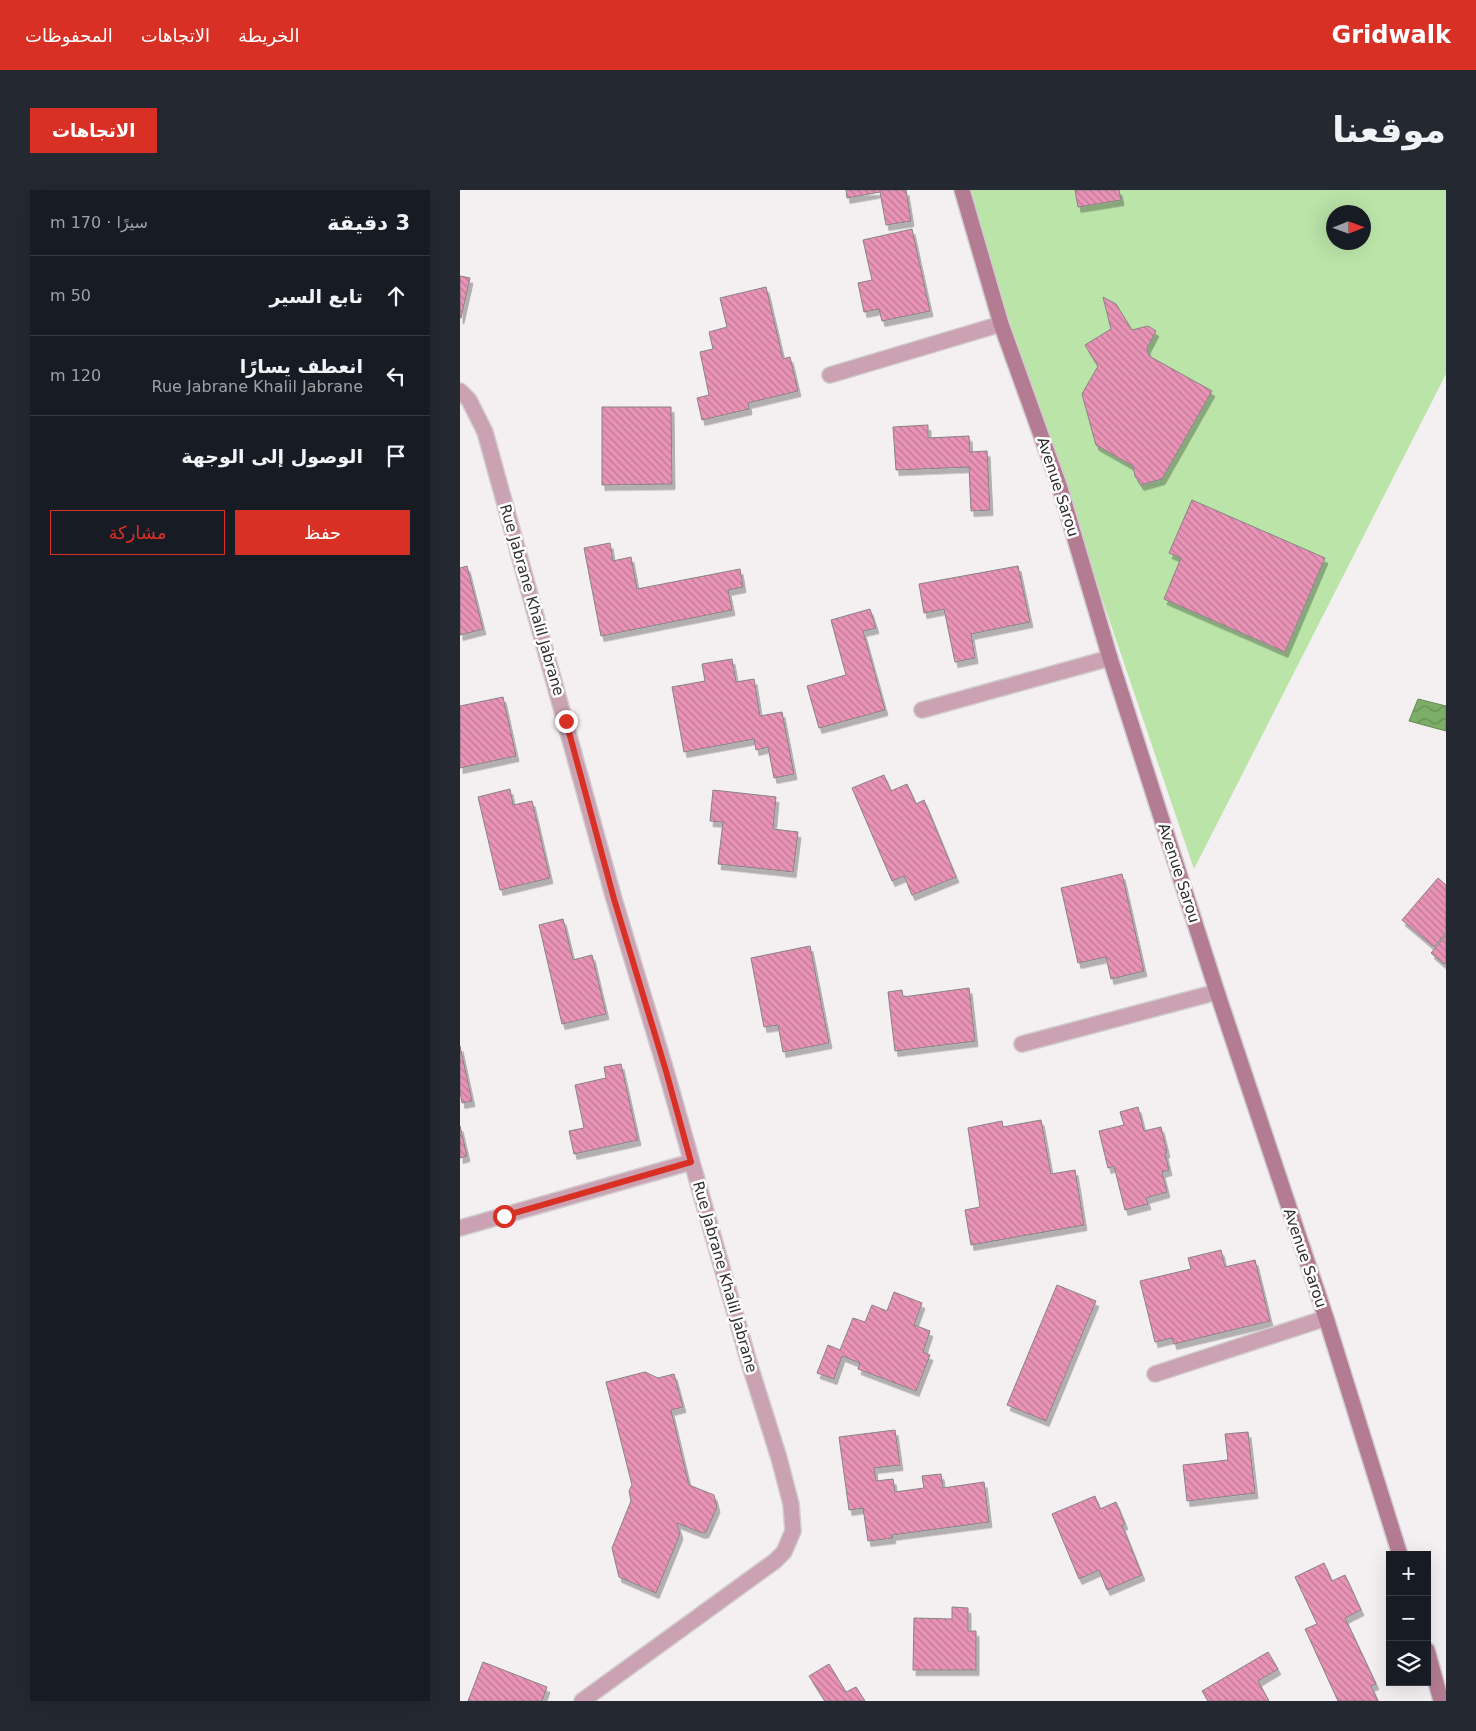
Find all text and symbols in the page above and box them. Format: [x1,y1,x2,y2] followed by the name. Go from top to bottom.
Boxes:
[1332,21,1451,49] text: Gridwalk
[25,25,113,46] text: المحفوظات
[141,25,210,46] text: الاتجاهات
[238,25,299,46] text: الخريطة
[30,108,157,153] button: الاتجاهات
[1332,110,1446,150] text: موقعنا
[1326,205,1371,250] north arrow
[327,211,410,235] text: 3 دقيقة
[50,213,148,232] text: سيرًا · 170 m
[382,282,410,310] icon: ahead
[269,285,363,307] text: تابع السير
[50,286,91,305] text: 50 m
[240,355,363,377] text: انعطف يسارًا
[382,362,410,390] icon: left
[50,366,101,385] text: 120 m
[151,377,363,396] text: Rue Jabrane Khalil Jabrane
[1033,435,1083,539] street label: Avenue Sarou
[382,442,410,470] icon: arrive
[181,445,363,467] text: الوصول إلى الوجهة
[496,502,568,698] street label: Rue Jabrane Khalil Jabrane
[50,510,225,555] button: مشاركة
[235,510,410,555] button: حفظ
[555,710,578,733] route end
[1154,821,1204,925] street label: Avenue Sarou
[689,1179,761,1375] street label: Rue Jabrane Khalil Jabrane
[493,1205,516,1228] route start
[1280,1206,1330,1310] street label: Avenue Sarou
[1386,1551,1431,1686] map controls
[1386,1551,1431,1596] button: +
[1386,1596,1431,1641] button: −
[1386,1641,1431,1686] button: layers

